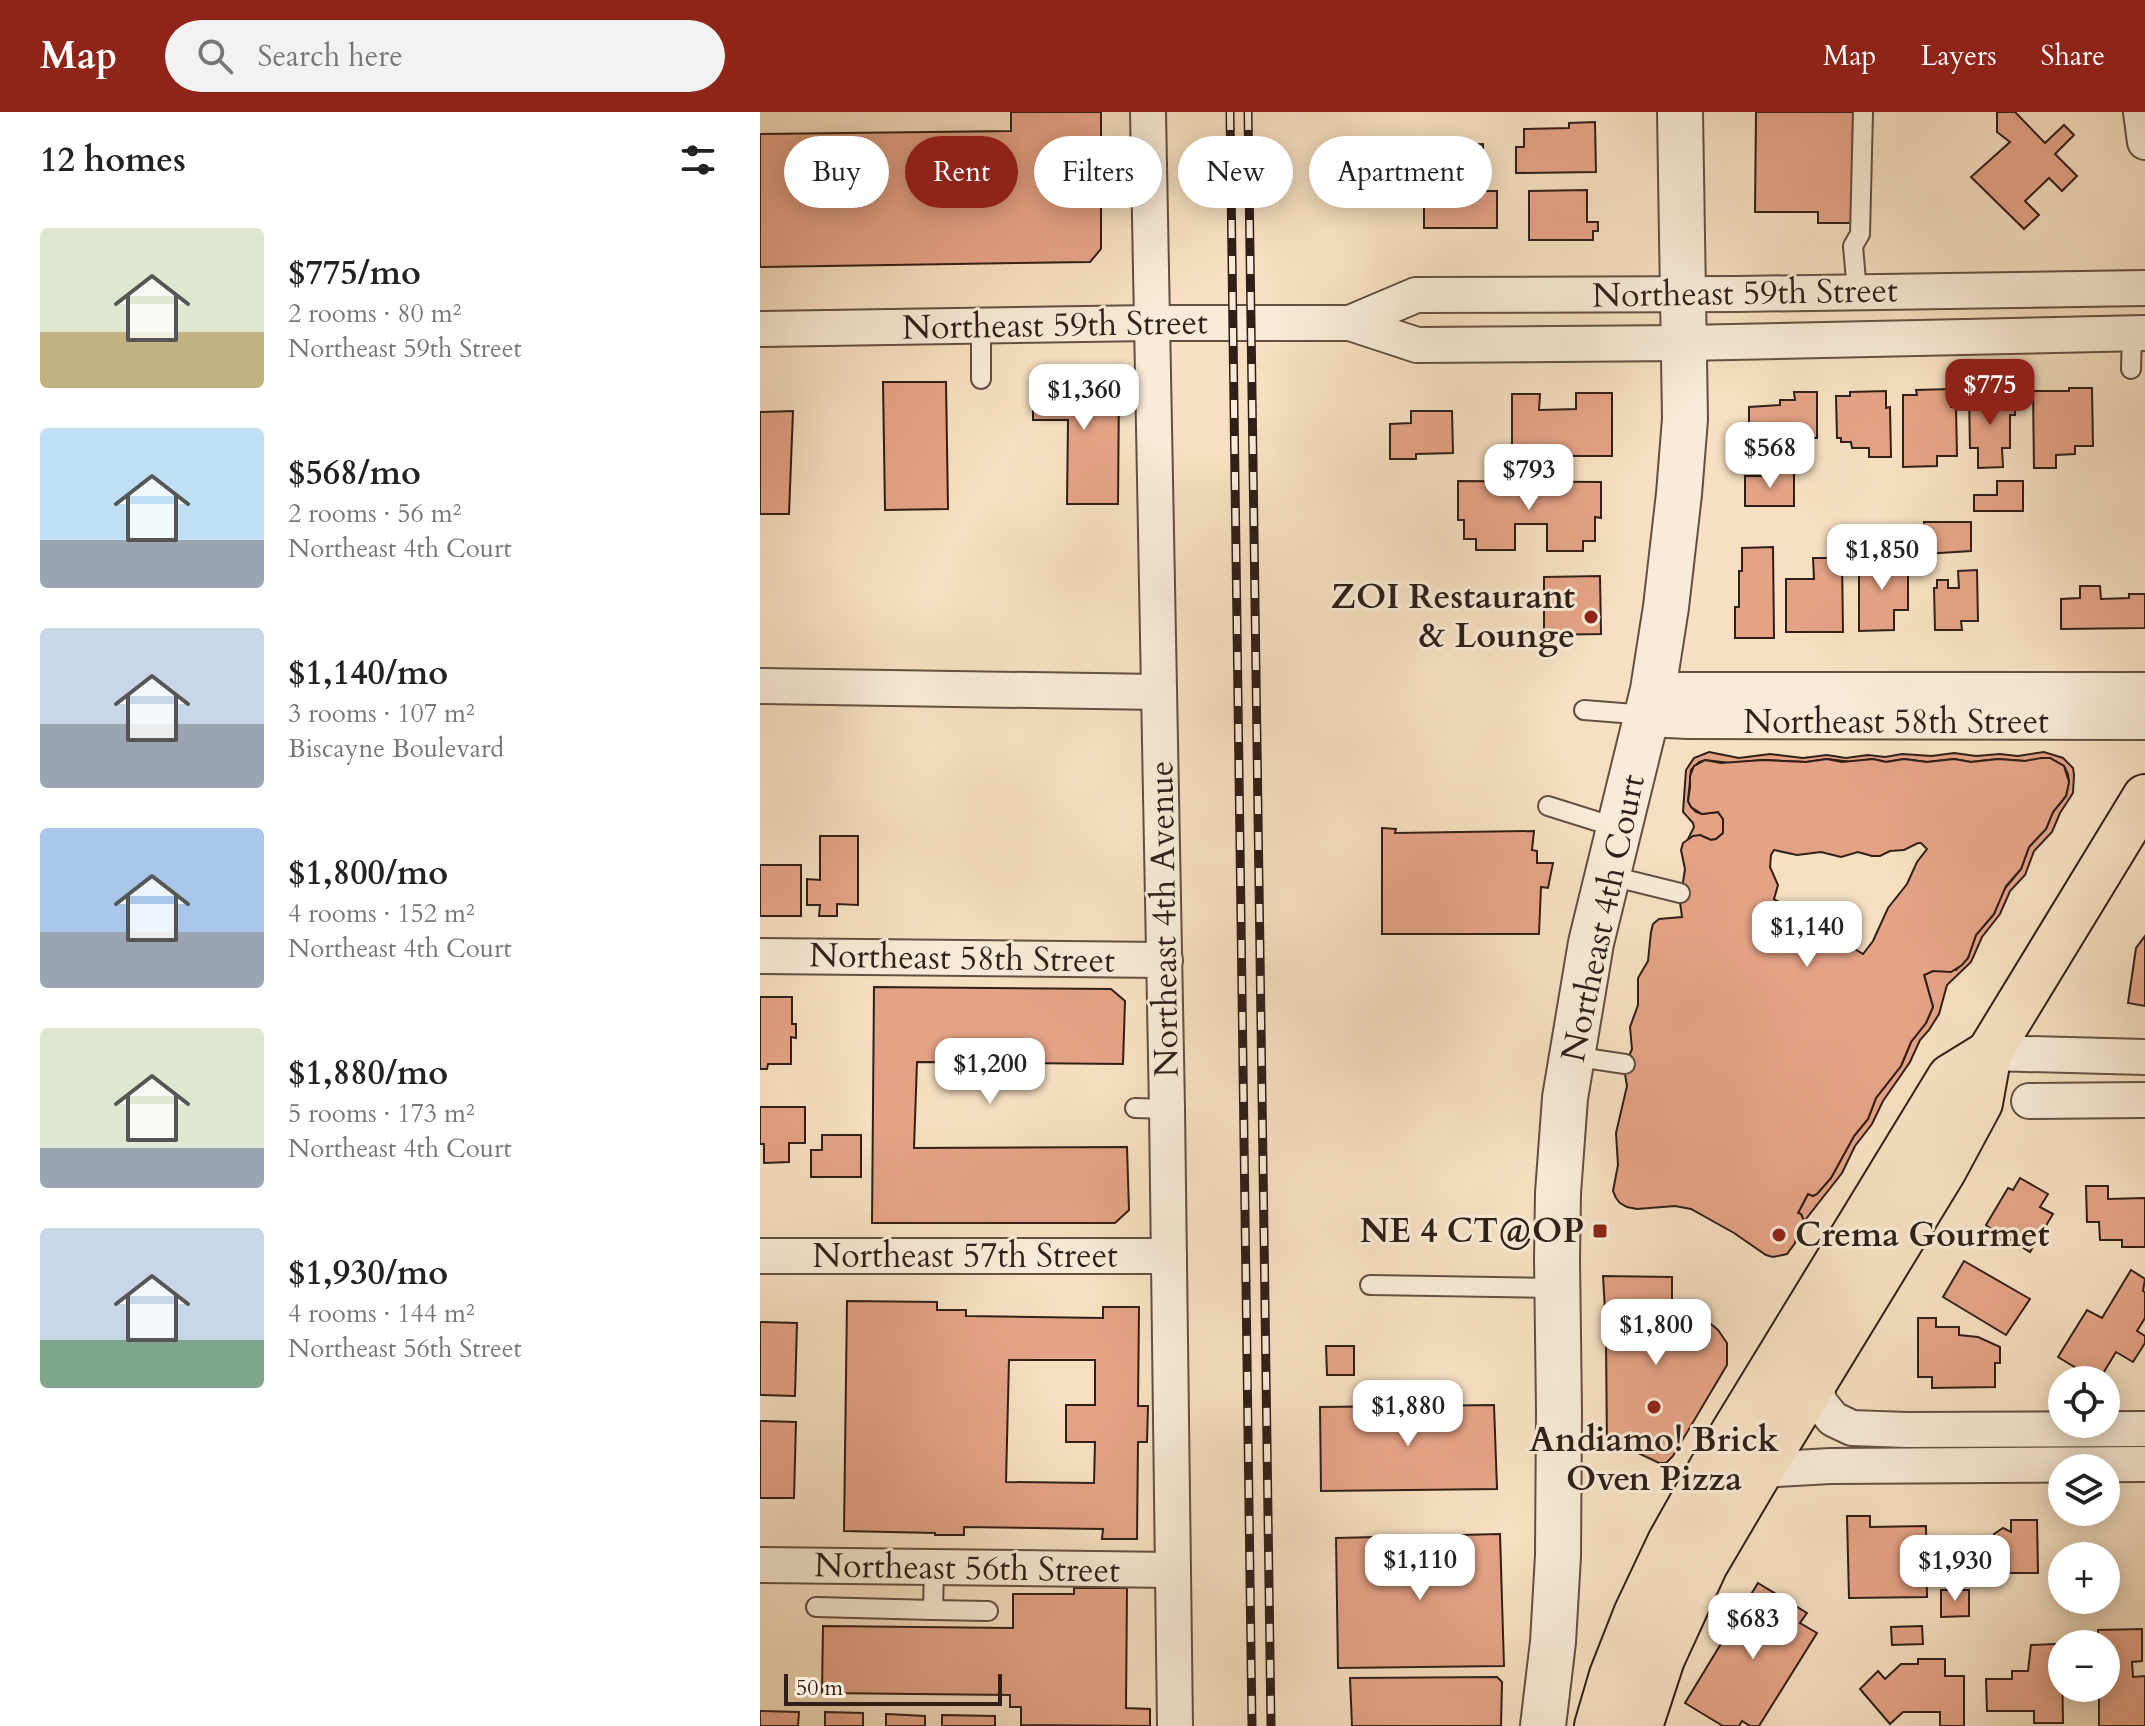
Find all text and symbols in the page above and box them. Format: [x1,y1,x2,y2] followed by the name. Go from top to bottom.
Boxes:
[165,20,725,92] search box
[40,30,117,82] text: Map
[193,34,237,78] icon: search
[257,36,403,77] text: Search here
[1823,37,1876,75] text: Map
[1920,37,1997,75] text: Layers
[2041,37,2105,75] text: Share
[784,136,889,208] chip: Buy
[905,136,1018,208] chip: Rent
[1034,136,1162,208] chip: Filters
[1178,136,1293,208] chip: New
[1309,136,1492,208] chip: Apartment
[40,137,186,183] text: 12 homes
[676,138,720,182] icon: filters
[288,250,421,296] text: $775/mo
[104,260,200,356] icon: home
[1592,267,1898,319] street label: Northeast 59th Street
[288,296,461,331] text: 2 rooms · 80 m²
[902,299,1208,351] street label: Northeast 59th Street
[288,331,522,366] text: Northeast 59th Street
[1943,359,2037,427] pin: $775
[1019,364,1149,432] pin: $1,360
[1963,367,2017,402] text: $775
[1047,372,1121,407] text: $1,360
[1723,422,1817,490] pin: $568
[1743,430,1797,465] text: $568
[1482,444,1576,512] pin: $793
[288,450,421,496] text: $568/mo
[1502,452,1556,487] text: $793
[104,460,200,556] icon: home
[288,496,461,531] text: 2 rooms · 56 m²
[1817,524,1947,592] pin: $1,850
[288,531,512,566] text: Northeast 4th Court
[1845,532,1919,567] text: $1,850
[1331,574,1575,659] place label: ZOI Restaurant & Lounge
[1582,608,1600,626] marker: ZOI Restaurant & Lounge
[288,650,448,696] text: $1,140/mo
[104,660,200,756] icon: home
[288,696,475,731] text: 3 rooms · 107 m²
[1743,699,2049,745] street label: Northeast 58th Street
[288,731,504,766] text: Biscayne Boulevard
[1138,760,1190,1078] street label: Northeast 4th Avenue
[1550,770,1656,1066] street label: Northeast 4th Court
[288,850,448,896] text: $1,800/mo
[104,860,200,956] icon: home
[288,896,475,931] text: 4 rooms · 152 m²
[1742,901,1872,969] pin: $1,140
[1770,909,1844,944] text: $1,140
[288,931,512,966] text: Northeast 4th Court
[809,932,1115,984] street label: Northeast 58th Street
[925,1038,1055,1106] pin: $1,200
[953,1046,1027,1081] text: $1,200
[288,1050,448,1096] text: $1,880/mo
[104,1060,200,1156] icon: home
[288,1096,475,1131] text: 5 rooms · 173 m²
[288,1131,512,1166] text: Northeast 4th Court
[1360,1208,1584,1254] place label: NE 4 CT@OP
[1795,1212,2050,1258] place label: Crema Gourmet
[1591,1222,1609,1240] marker: NE 4 CT@OP
[1770,1226,1788,1244] marker: Crema Gourmet
[812,1233,1118,1279] street label: Northeast 57th Street
[288,1250,448,1296] text: $1,930/mo
[104,1260,200,1356] icon: home
[288,1296,475,1331] text: 4 rooms · 144 m²
[1591,1299,1721,1367] pin: $1,800
[1619,1307,1693,1342] text: $1,800
[288,1331,522,1366] text: Northeast 56th Street
[2048,1366,2120,1702] map controls
[2048,1366,2120,1438] button: locate
[1343,1380,1473,1448] pin: $1,880
[1371,1388,1445,1423] text: $1,880
[1645,1398,1663,1416] marker: Andiamo! Brick Oven Pizza
[1529,1417,1780,1502] place label: Andiamo! Brick Oven Pizza
[2048,1454,2120,1526] button: layers
[1355,1534,1485,1602] pin: $1,110
[1890,1535,2020,1603] pin: $1,930
[814,1542,1120,1594] street label: Northeast 56th Street
[1383,1542,1457,1577] text: $1,110
[2048,1542,2120,1614] button: +
[1918,1543,1992,1578] text: $1,930
[1706,1593,1800,1661] pin: $683
[1726,1601,1780,1636] text: $683
[2048,1630,2120,1702] button: −
[784,1670,1002,1706] scale bar
[796,1673,843,1703] text: 50 m

